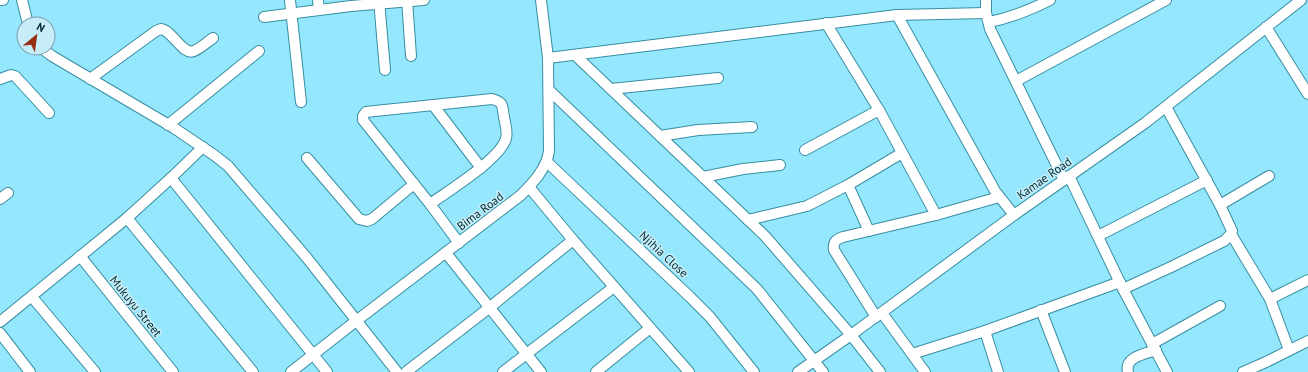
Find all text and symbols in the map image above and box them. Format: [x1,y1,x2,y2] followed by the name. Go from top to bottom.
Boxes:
[16,16,56,56] north arrow
[34,19,47,35] text: N
[1014,154,1074,202] street label: Kamae Road
[454,189,506,233] street label: Bima Road
[636,228,692,280] street label: Njihia Close
[107,272,165,340] street label: Mukuyu Street

